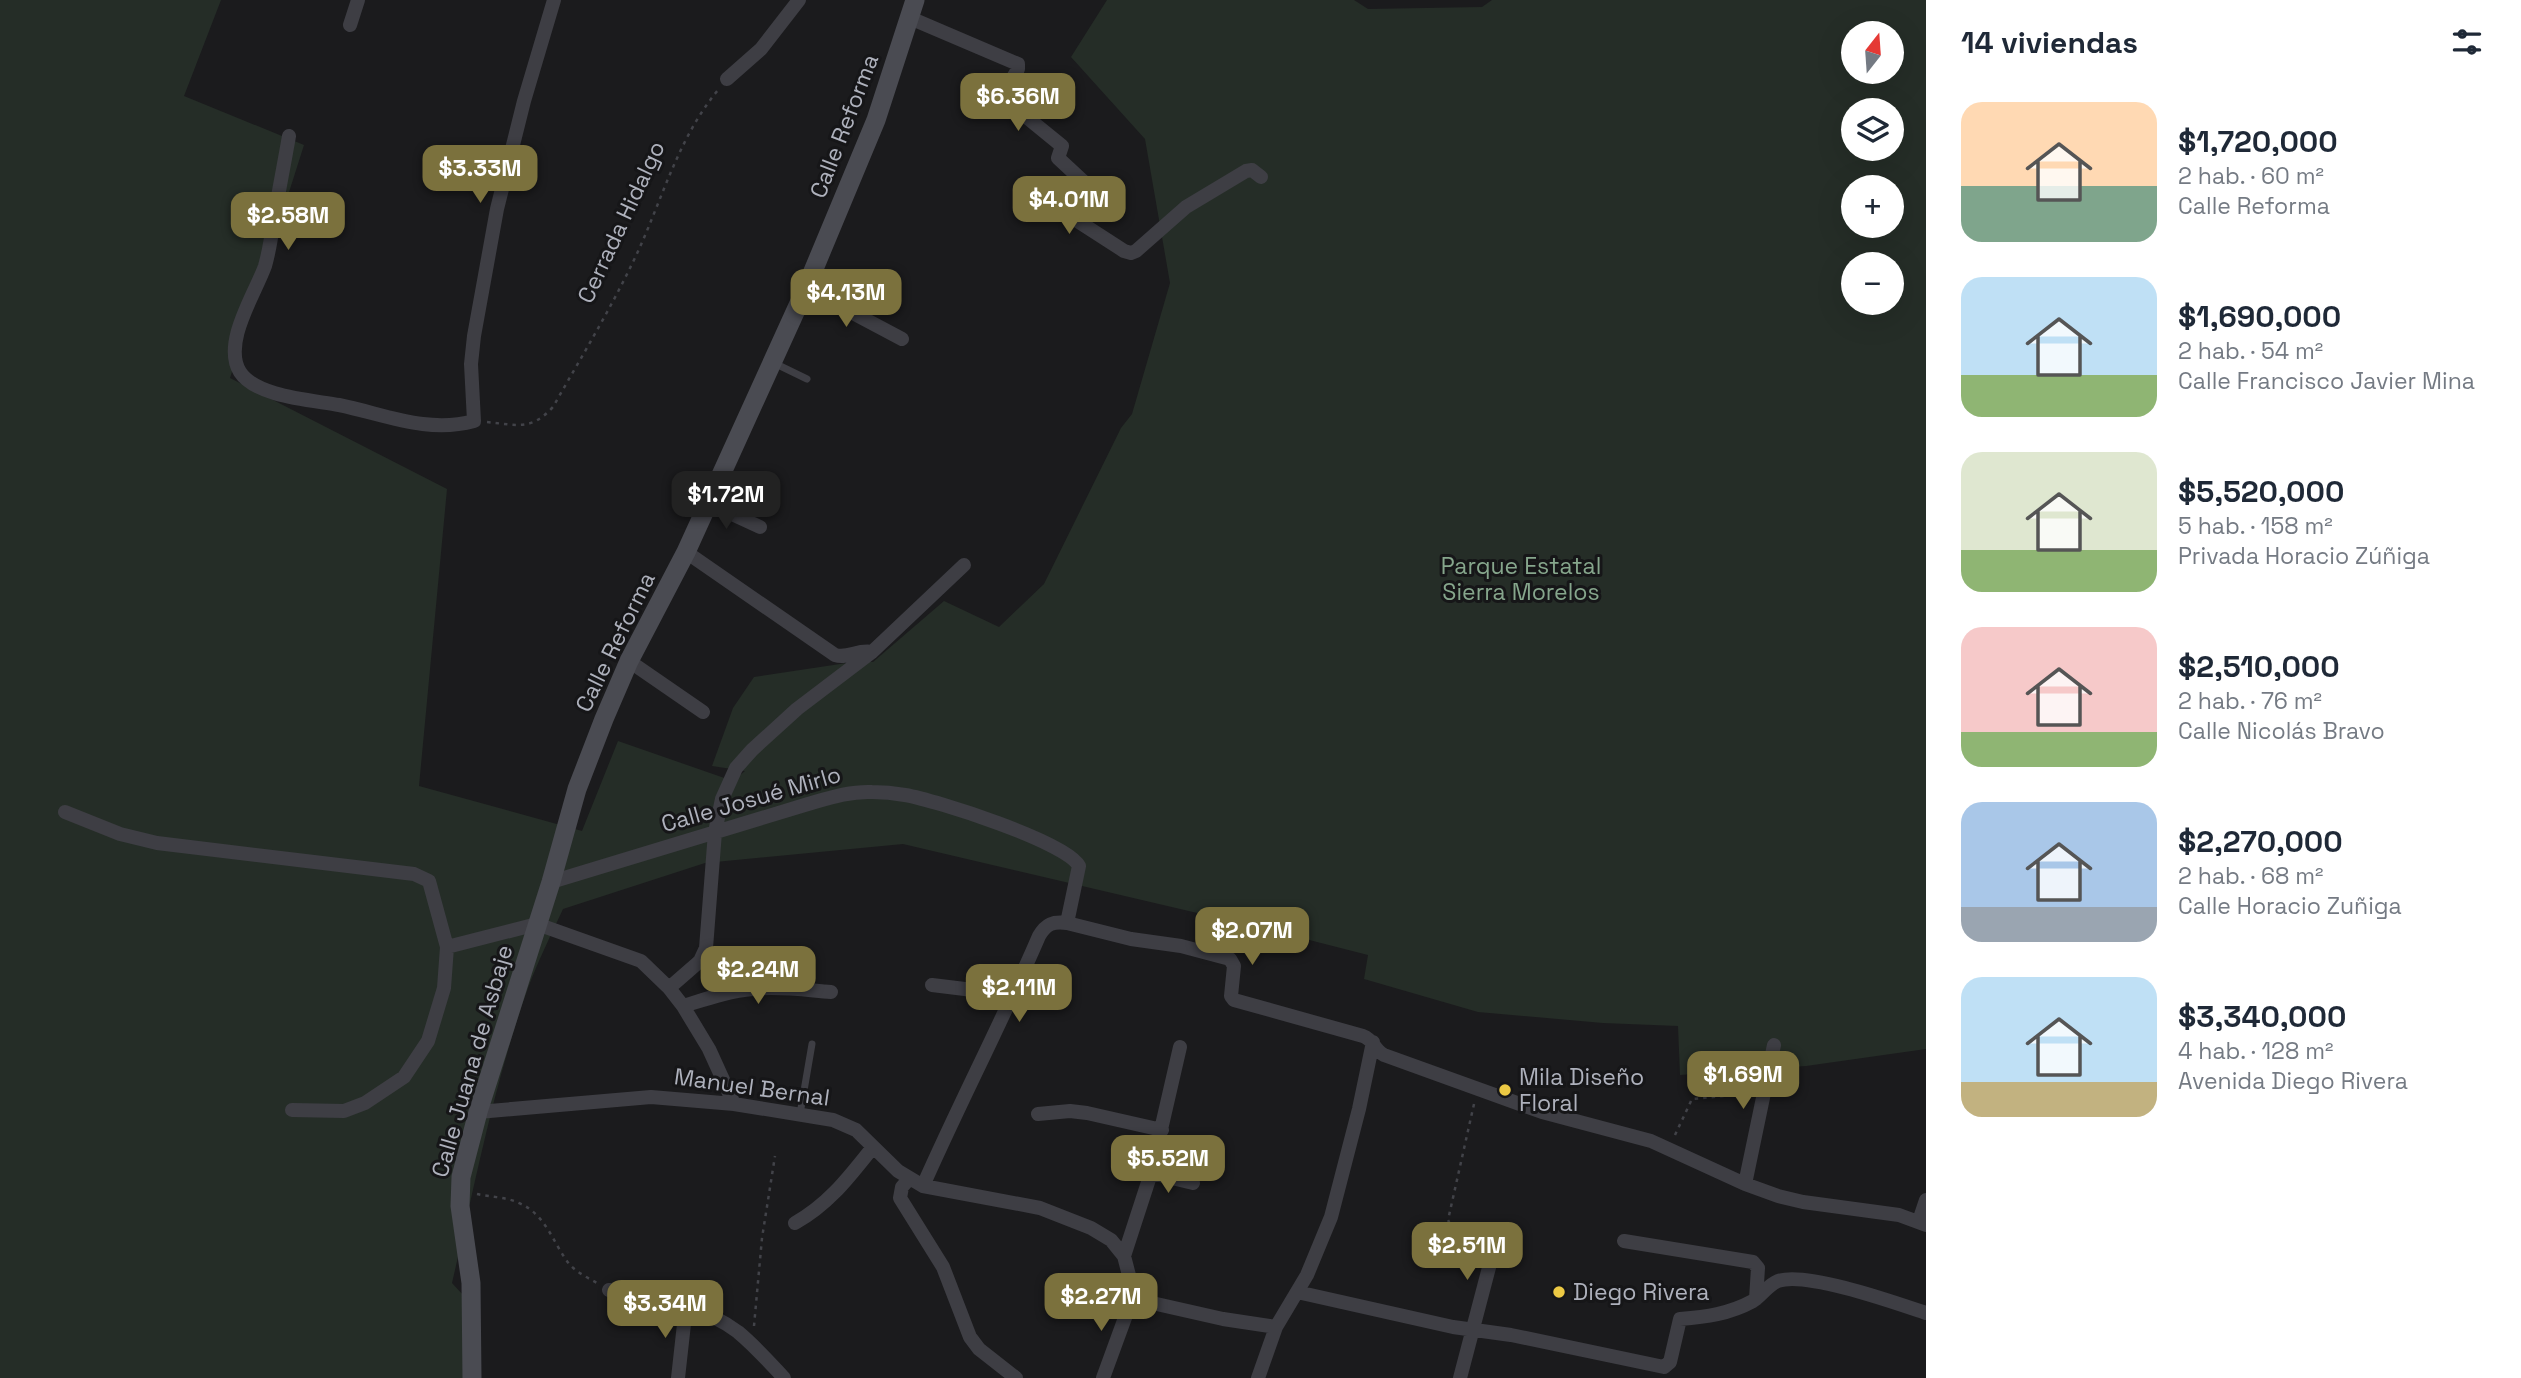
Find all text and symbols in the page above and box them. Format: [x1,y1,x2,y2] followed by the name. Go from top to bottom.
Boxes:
[1841,21,1904,84] north arrow
[1841,21,1904,315] map controls
[1961,23,2138,62] text: 14 viviendas
[2448,23,2486,61] icon: filters
[803,50,885,202] street label: Calle Reforma
[961,74,1075,133] pin: $6.36M
[976,81,1060,111] text: $6.36M
[1841,98,1904,161] button: layers
[2178,122,2338,161] text: $1,720,000
[2017,130,2101,214] icon: home
[570,136,672,308] street label: Cerrada Hidalgo
[423,146,537,205] pin: $3.33M
[438,153,522,183] text: $3.33M
[2178,161,2324,191] text: 2 hab. · 60 m²
[1841,175,1904,238] button: +
[1012,176,1126,236] pin: $4.01M
[1029,184,1109,214] text: $4.01M
[2178,191,2330,221] text: Calle Reforma
[231,192,345,252] pin: $2.58M
[247,200,329,230] text: $2.58M
[1841,252,1904,315] button: −
[789,270,903,329] pin: $4.13M
[807,277,885,307] text: $4.13M
[2178,297,2341,336] text: $1,690,000
[2017,305,2101,389] icon: home
[2178,336,2323,366] text: 2 hab. · 54 m²
[2178,366,2475,396] text: Calle Francisco Javier Mina
[669,472,783,531] pin: $1.72M
[2178,472,2344,511] text: $5,520,000
[687,479,765,509] text: $1.72M
[2017,480,2101,564] icon: home
[2178,511,2333,541] text: 5 hab. · 158 m²
[2178,541,2430,571] text: Privada Horacio Zúñiga
[1441,551,1601,607] park label: Parque Estatal Sierra Morelos
[568,567,662,717] street label: Calle Reforma
[2178,647,2340,686] text: $2,510,000
[2017,655,2101,739] icon: home
[2178,686,2322,716] text: 2 hab. · 76 m²
[2178,716,2385,746] text: Calle Nicolás Bravo
[658,759,844,839] street label: Calle Josué Mirlo
[2178,822,2343,861] text: $2,270,000
[2017,830,2101,914] icon: home
[2178,861,2323,891] text: 2 hab. · 68 m²
[2178,891,2402,921] text: Calle Horacio Zuñiga
[1195,908,1309,967] pin: $2.07M
[1211,915,1293,945] text: $2.07M
[424,941,520,1181] street label: Calle Juana de Asbaje
[701,946,815,1006] pin: $2.24M
[717,954,799,984] text: $2.24M
[962,964,1076,1024] pin: $2.11M
[982,972,1056,1002] text: $2.11M
[2178,997,2346,1036] text: $3,340,000
[2017,1005,2101,1089] icon: home
[2178,1036,2333,1066] text: 4 hab. · 128 m²
[1686,1052,1800,1111] pin: $1.69M
[1703,1059,1783,1089] text: $1.69M
[672,1061,832,1113] street label: Manuel Bernal
[1519,1062,1644,1118] place label: Mila Diseño Floral
[2178,1066,2408,1096] text: Avenida Diego Rivera
[1497,1082,1513,1098] marker: Mila Diseño Floral
[1111,1136,1225,1195] pin: $5.52M
[1127,1143,1209,1173] text: $5.52M
[1410,1222,1524,1282] pin: $2.51M
[1428,1230,1506,1260] text: $2.51M
[1044,1274,1158,1333] pin: $2.27M
[1573,1277,1710,1307] place label: Diego Rivera
[608,1280,722,1340] pin: $3.34M
[1061,1281,1141,1311] text: $2.27M
[1551,1284,1567,1300] marker: Diego Rivera
[623,1288,707,1318] text: $3.34M

